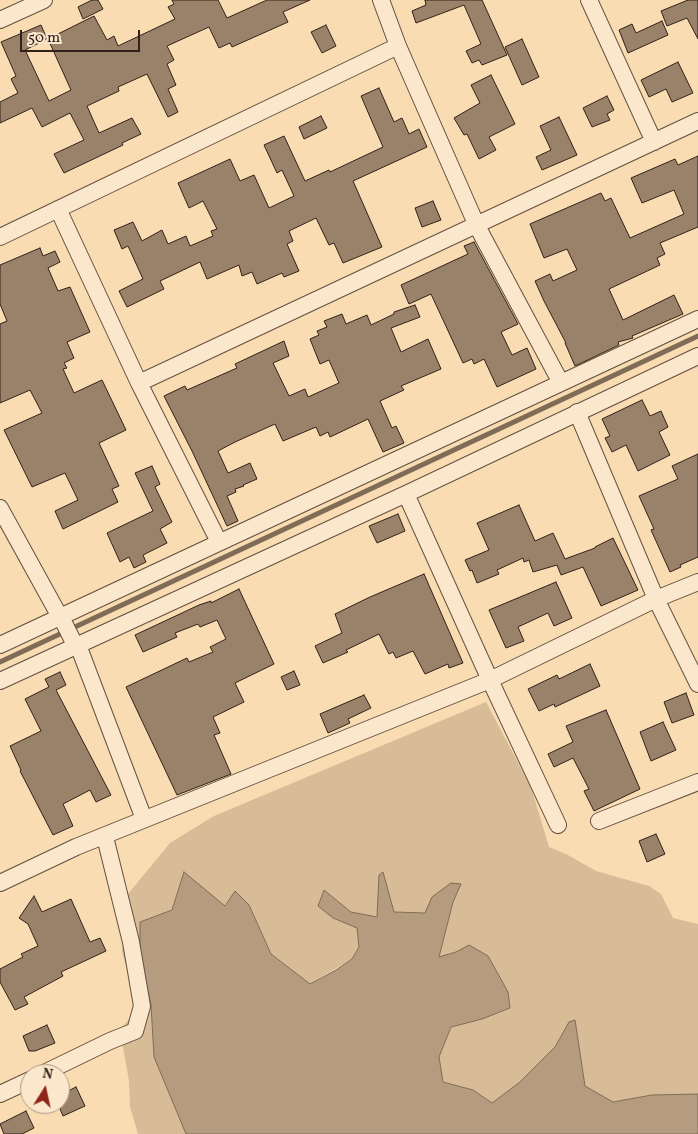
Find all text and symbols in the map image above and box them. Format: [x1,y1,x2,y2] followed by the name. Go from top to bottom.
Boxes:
[22,20,142,52] scale bar
[28,28,60,49] text: 50 m
[20,1064,70,1114] north arrow
[41,1064,54,1085] text: N

